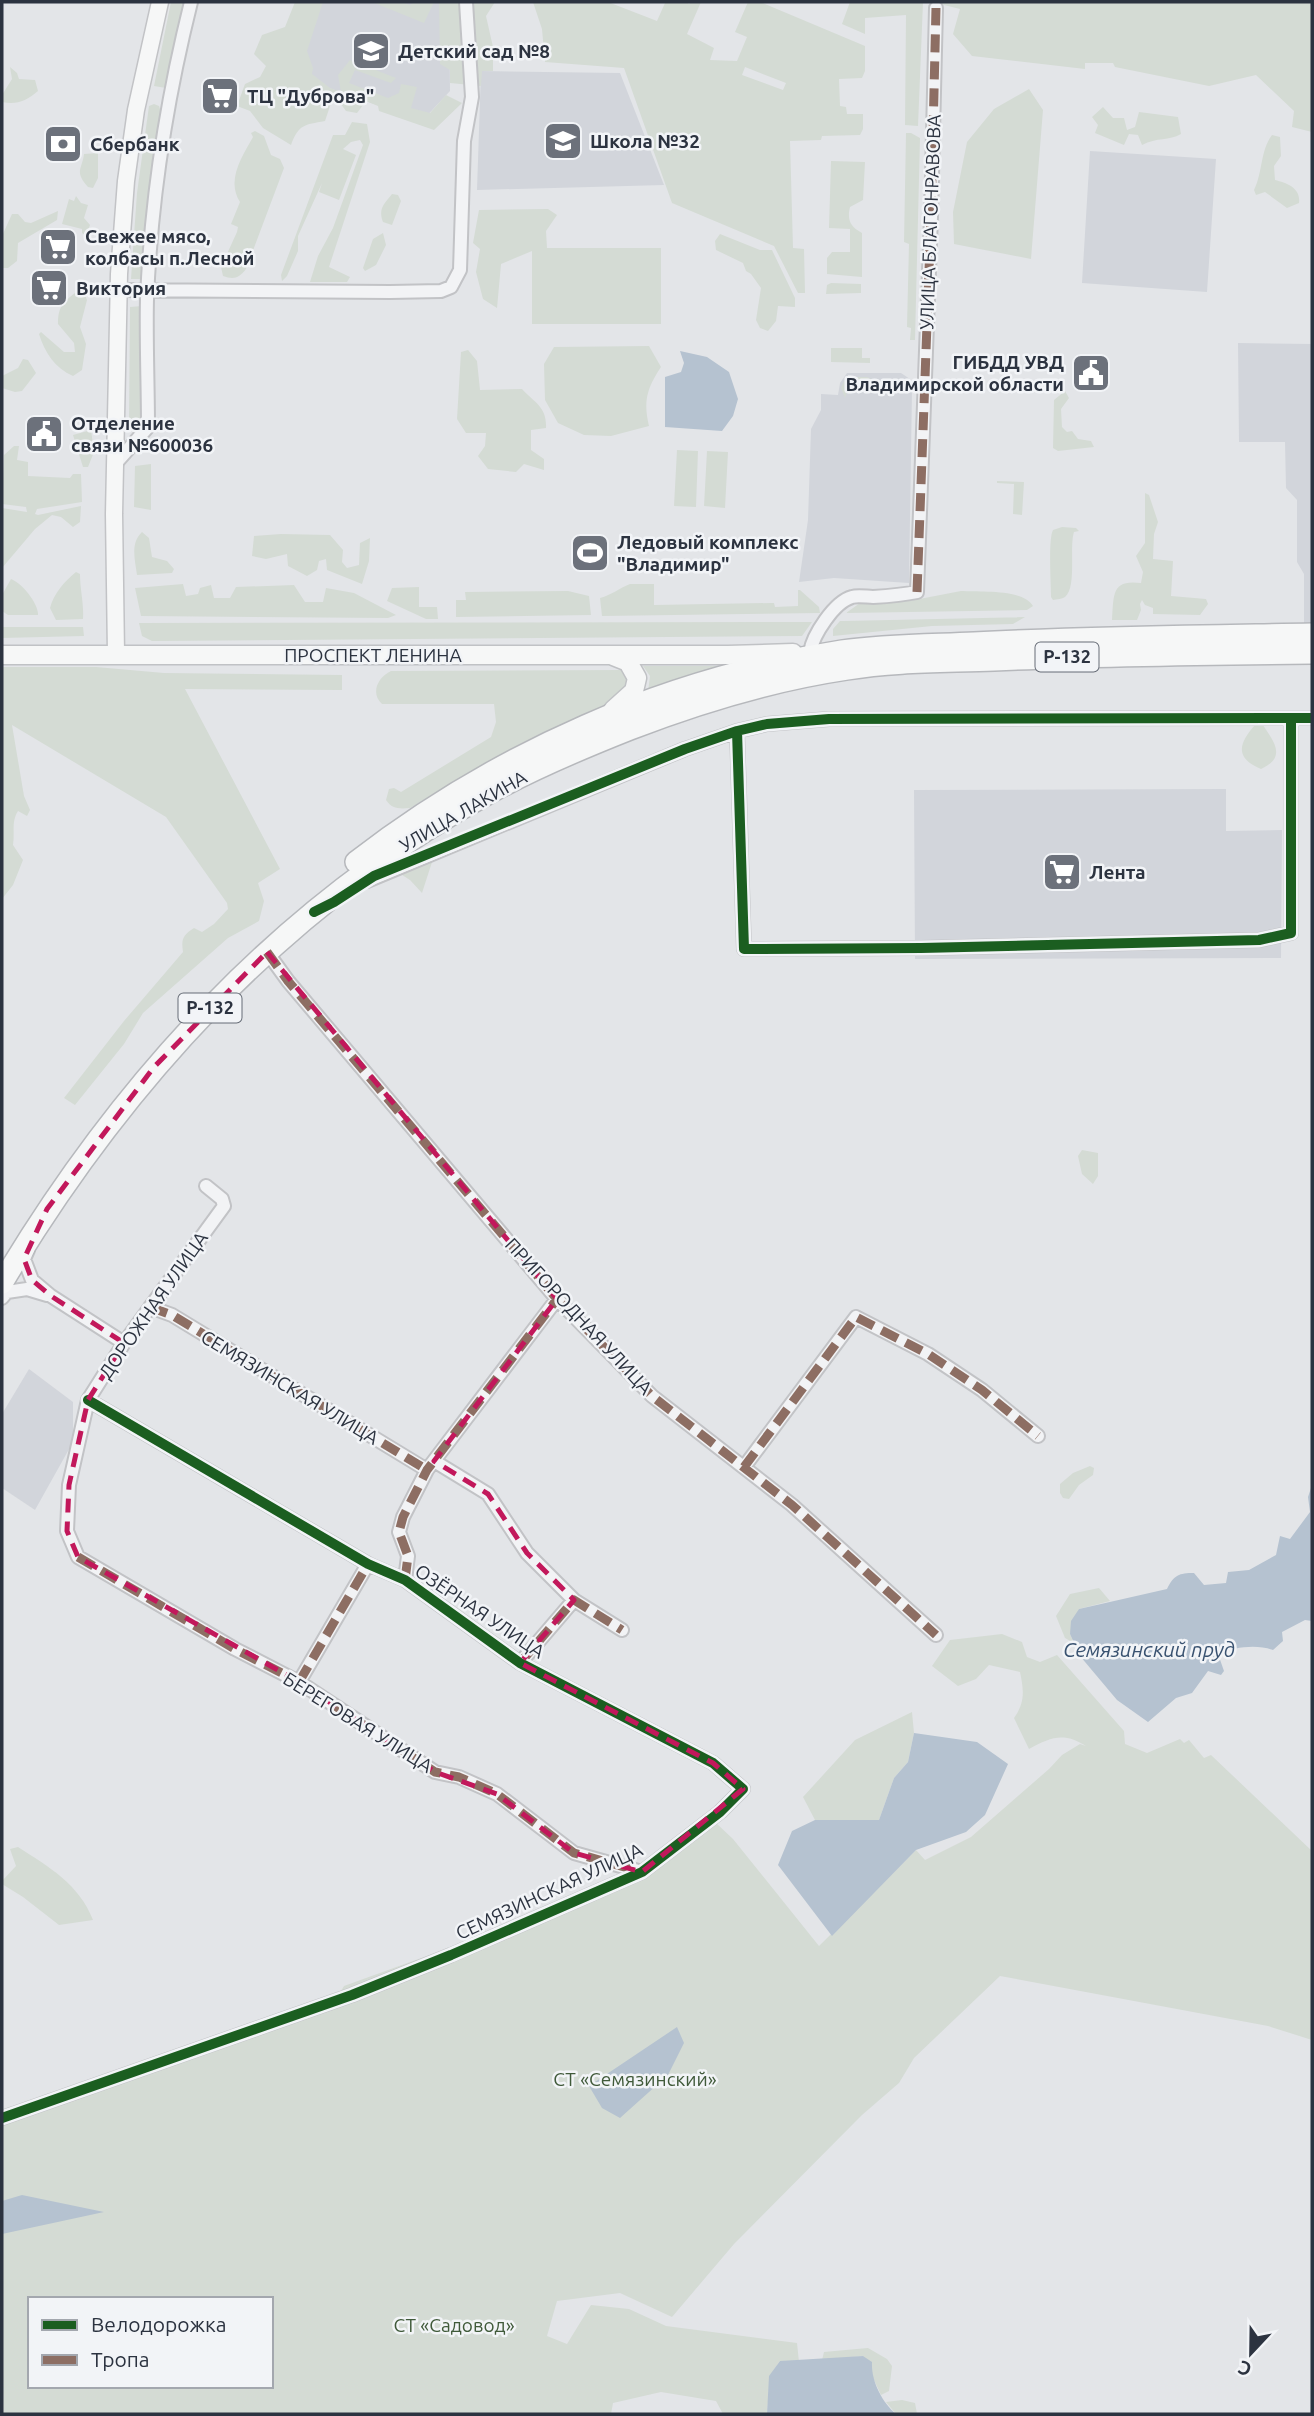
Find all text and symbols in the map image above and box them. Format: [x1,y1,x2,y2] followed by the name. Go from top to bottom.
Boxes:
[350,30,392,72] school or university icon: Детский сад №8
[398,40,550,62] place label: Детский сад №8
[199,75,241,117] supermarket icon: ТЦ "Дуброва"
[247,85,374,107] place label: ТЦ "Дуброва"
[915,113,945,330] street label: УЛИЦА БЛАГОНРАВОВА
[542,120,584,162] school or university icon: Школа №32
[42,123,84,165] bank icon: Сбербанк
[590,130,700,152] place label: Школа №32
[90,133,180,155] place label: Сбербанк
[85,225,254,269] place label: Свежее мясо, колбасы п.Лесной
[37,226,79,268] supermarket icon: Свежее мясо, колбасы п.Лесной
[28,267,70,309] supermarket icon: Виктория
[76,277,166,299] place label: Виктория
[845,351,1064,395] place label: ГИБДД УВД Владимирской области
[1070,352,1112,394] public building icon: ГИБДД УВД Владимирской области
[71,412,213,456] place label: Отделение связи №600036
[23,413,65,455] public building icon: Отделение связи №600036
[617,531,798,575] place label: Ледовый комплекс "Владимир"
[569,532,611,574] sports icon: Ледовый комплекс "Владимир"
[1036,642,1098,672] road number: Р-132
[284,644,462,666] street label: ПРОСПЕКТ ЛЕНИНА
[395,765,531,856] street label: УЛИЦА ЛАКИНА
[1041,851,1083,893] supermarket icon: Лента
[1089,861,1146,883] place label: Лента
[178,993,242,1023] road number: Р-132
[94,1227,212,1383] street label: ДОРОЖНАЯ УЛИЦА
[501,1233,658,1399] street label: ПРИГОРОДНАЯ УЛИЦА
[197,1325,383,1449] street label: СЕМЯЗИНСКАЯ УЛИЦА
[411,1559,550,1663] street label: ОЗЁРНАЯ УЛИЦА
[1063,1637,1235,1661] water label: Семязинский пруд
[279,1667,437,1777] street label: БЕРЕГОВАЯ УЛИЦА
[452,1838,646,1944] street label: СЕМЯЗИНСКАЯ УЛИЦА
[553,2068,717,2090] park label: СТ «Семязинский»
[28,2297,273,2388] legend
[91,2312,227,2336] text: Велодорожка
[393,2314,515,2336] park label: СТ «Садовод»
[1216,2318,1286,2388] north arrow
[91,2347,150,2371] text: Тропа
[1235,2356,1254,2381] text: С

